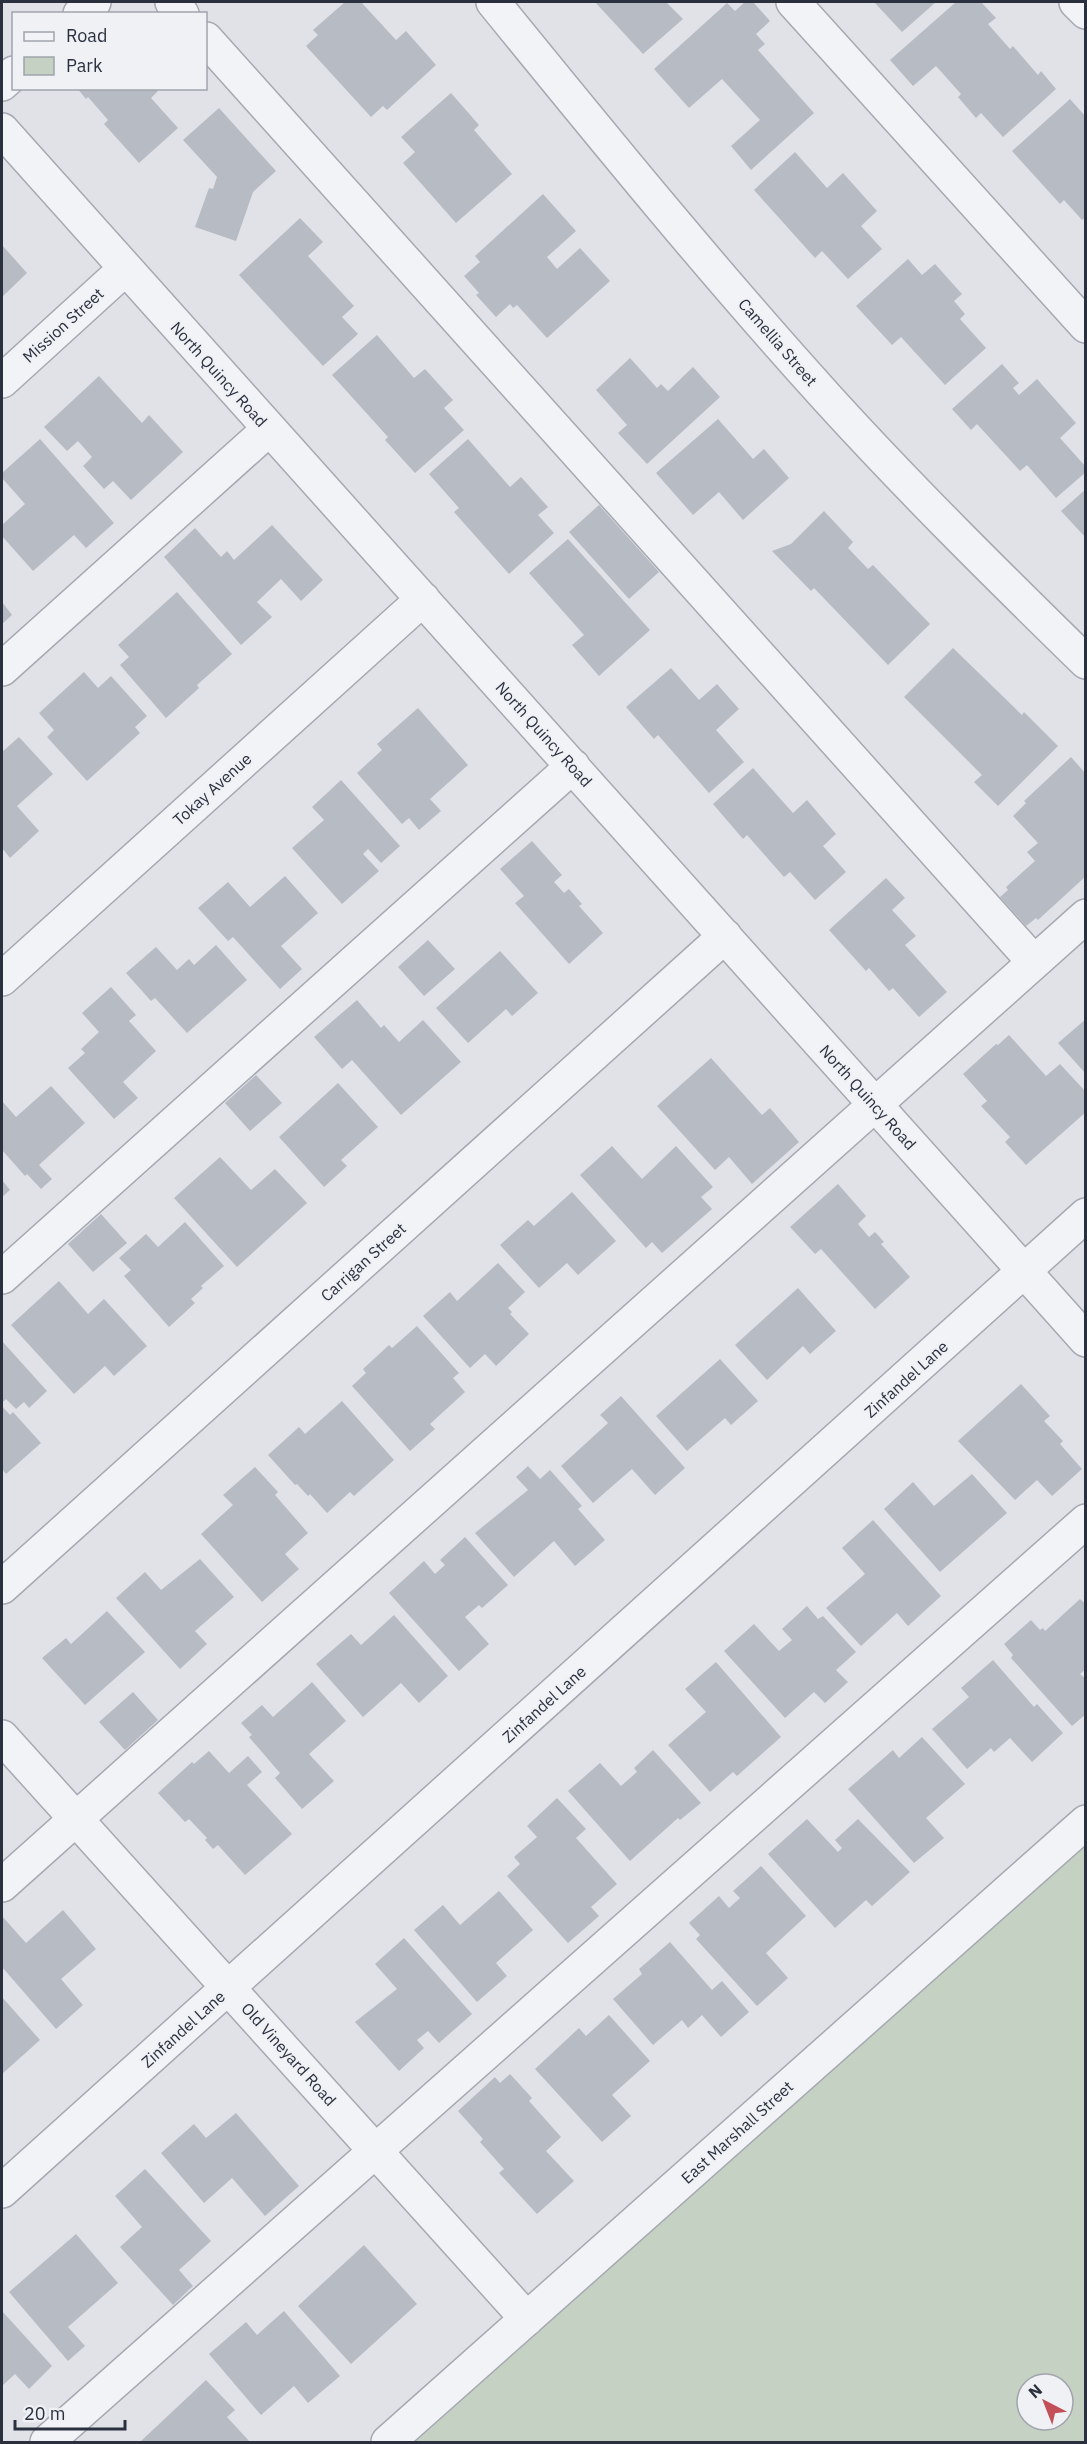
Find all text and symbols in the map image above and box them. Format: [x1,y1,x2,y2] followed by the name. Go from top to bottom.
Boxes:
[12,12,207,90] legend
[66,24,107,47] text: Road
[66,54,103,77] text: Park
[18,283,108,367] street label: Mission Street
[734,294,822,390] street label: Camellia Street
[166,317,272,431] street label: North Quincy Road
[491,677,597,791] street label: North Quincy Road
[168,748,256,830] street label: Tokay Avenue
[815,1040,921,1154] street label: North Quincy Road
[316,1218,410,1306] street label: Carrigan Street
[860,1336,952,1422] street label: Zinfandel Lane
[498,1661,590,1747] street label: Zinfandel Lane
[137,1986,229,2072] street label: Zinfandel Lane
[237,1998,341,2110] street label: Old Vineyard Road
[677,2076,797,2188] street label: East Marshall Street
[1015,2372,1075,2432] north arrow
[1024,2380,1046,2402] text: N
[15,2393,124,2431] scale bar
[24,2402,66,2425] text: 20 m

